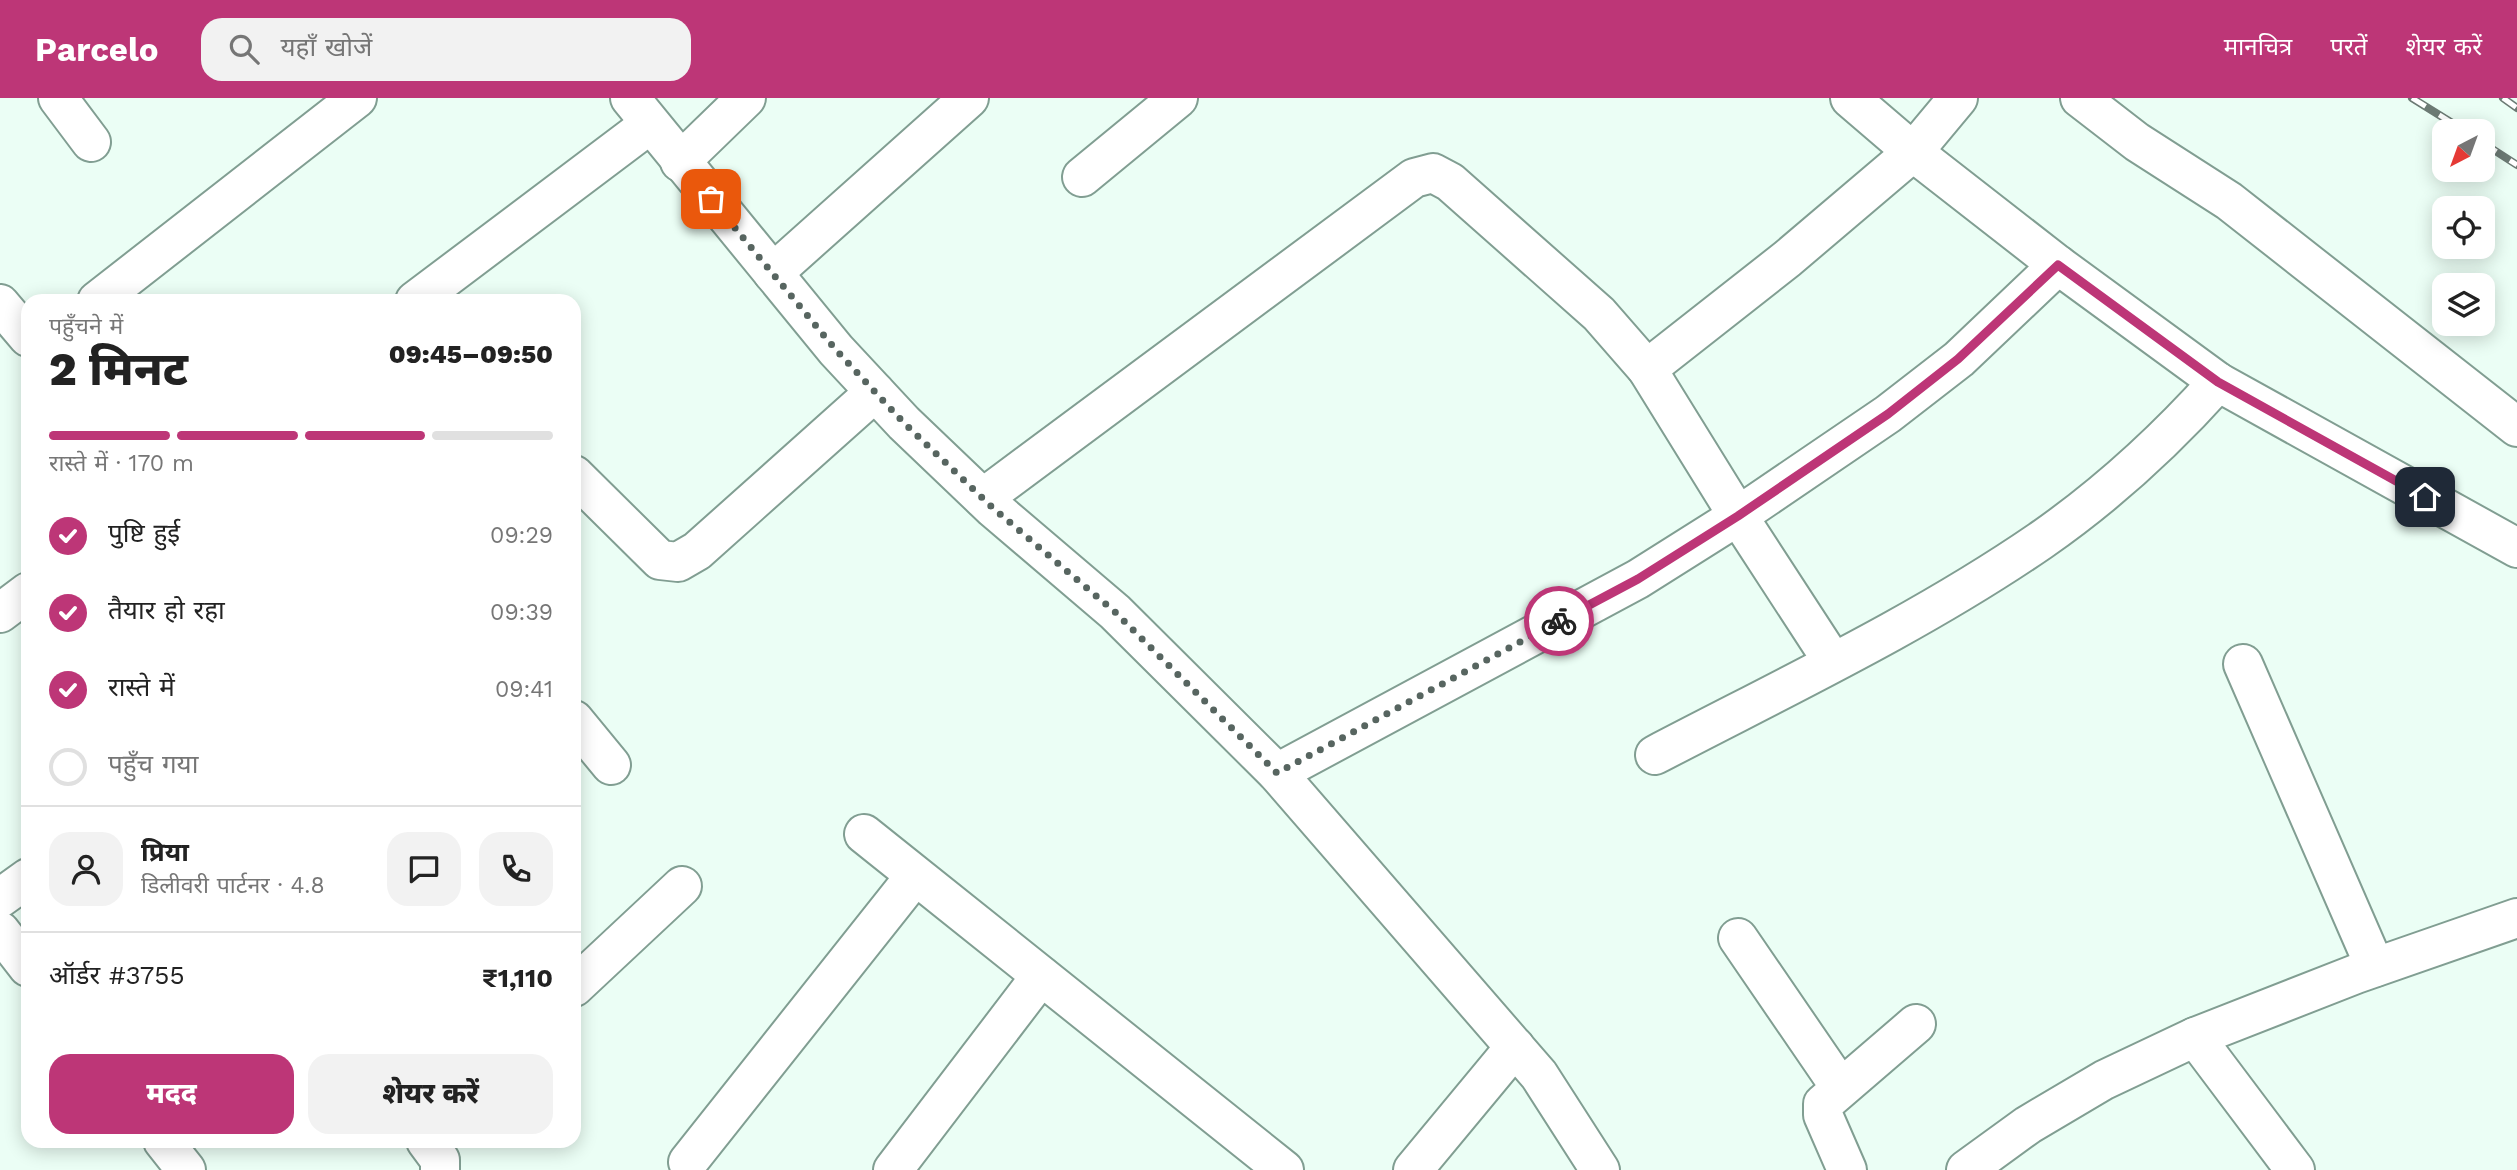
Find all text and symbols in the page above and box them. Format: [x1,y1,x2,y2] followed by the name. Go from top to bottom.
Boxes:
[201,18,691,81] search box
[35,30,159,69] text: Parcelo
[225,30,263,68] icon: search
[281,32,372,62] text: यहाँ खोजें
[2224,33,2292,61] text: मानचित्र
[2330,33,2368,61] text: परतें
[2406,33,2482,61] text: शेयर करें
[2432,119,2496,182] north arrow
[2432,119,2495,336] map controls
[681,169,741,229] pin
[692,180,730,218] icon: bag
[2432,196,2495,259] button: locate
[2432,273,2495,336] button: layers
[49,313,123,340] text: पहुँचने में
[389,339,553,369] text: 09:45–09:50
[49,342,188,396] text: 2 मिनट
[49,450,194,477] text: रास्ते में · 170 m
[2395,467,2455,527] pin
[2406,478,2444,516] icon: home
[49,517,87,555] icon: check
[108,518,180,548] text: पुष्टि हुई
[490,522,553,549] text: 09:29
[1524,586,1594,656] courier
[49,594,87,632] icon: check
[108,595,225,625] text: तैयार हो रहा
[490,599,553,626] text: 09:39
[1540,602,1578,640] icon: bike
[49,671,87,709] icon: check
[108,672,175,702] text: रास्ते में
[495,676,553,703] text: 09:41
[108,749,198,779] text: पहुँच गया
[49,832,123,906] button: person
[387,832,461,906] button: chat
[479,832,553,906] button: phone
[141,837,189,867] text: प्रिया
[141,872,325,899] text: डिलीवरी पार्टनर · 4.8
[49,960,185,990] text: ऑर्डर #3755
[482,963,553,993] text: ₹1,110
[49,1054,294,1134] button: मदद
[308,1054,553,1134] button: शेयर करें

